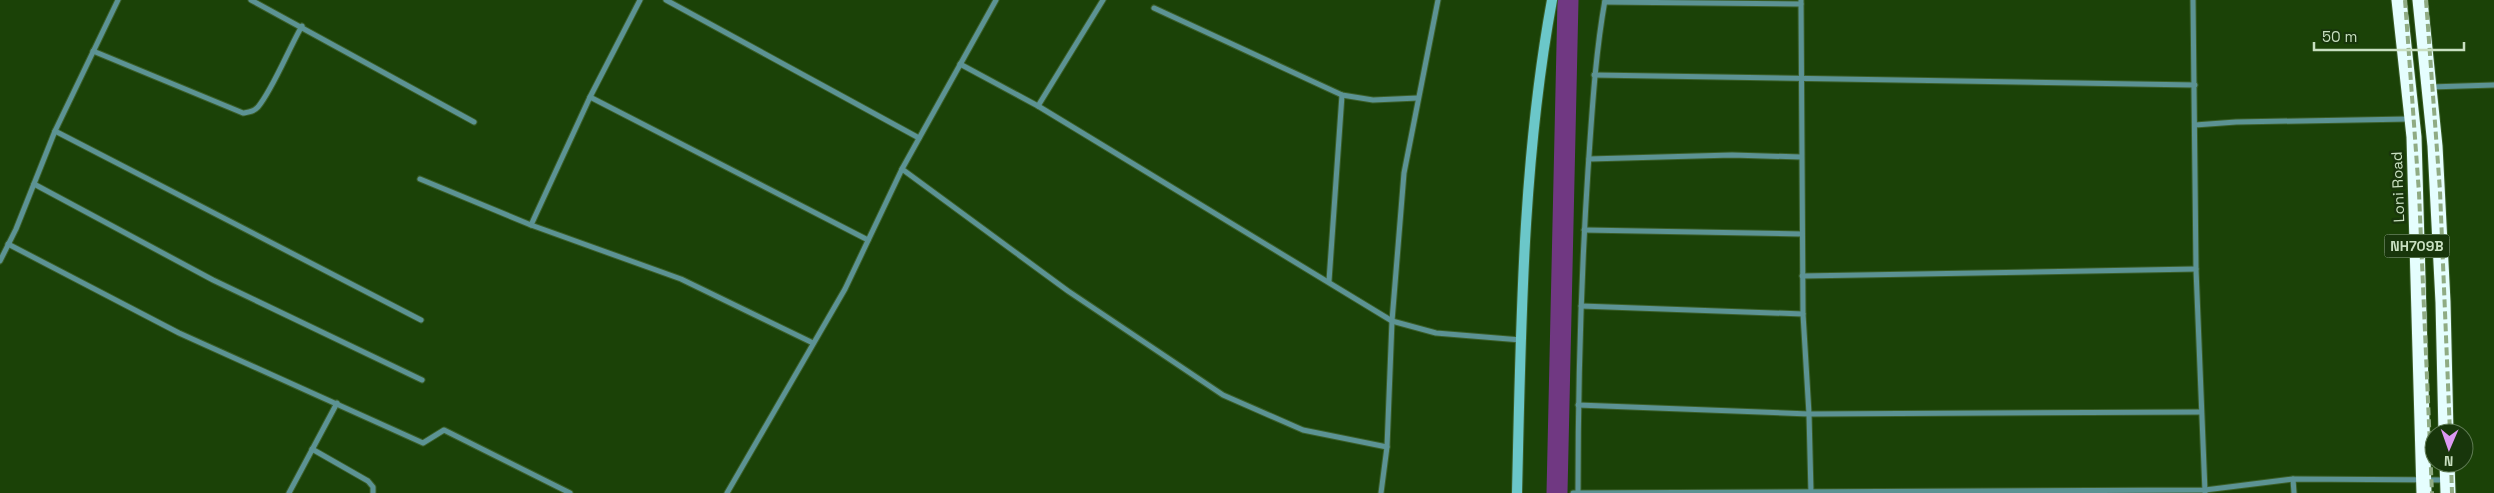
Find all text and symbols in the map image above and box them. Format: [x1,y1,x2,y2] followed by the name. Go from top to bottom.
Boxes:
[2314,20,2464,52] scale bar
[2322,27,2357,46] text: 50 m
[2387,151,2408,223] street label: Loni Road
[2384,235,2450,258] road number: NH709B
[2424,423,2474,473] north arrow
[2444,452,2454,470] text: N

